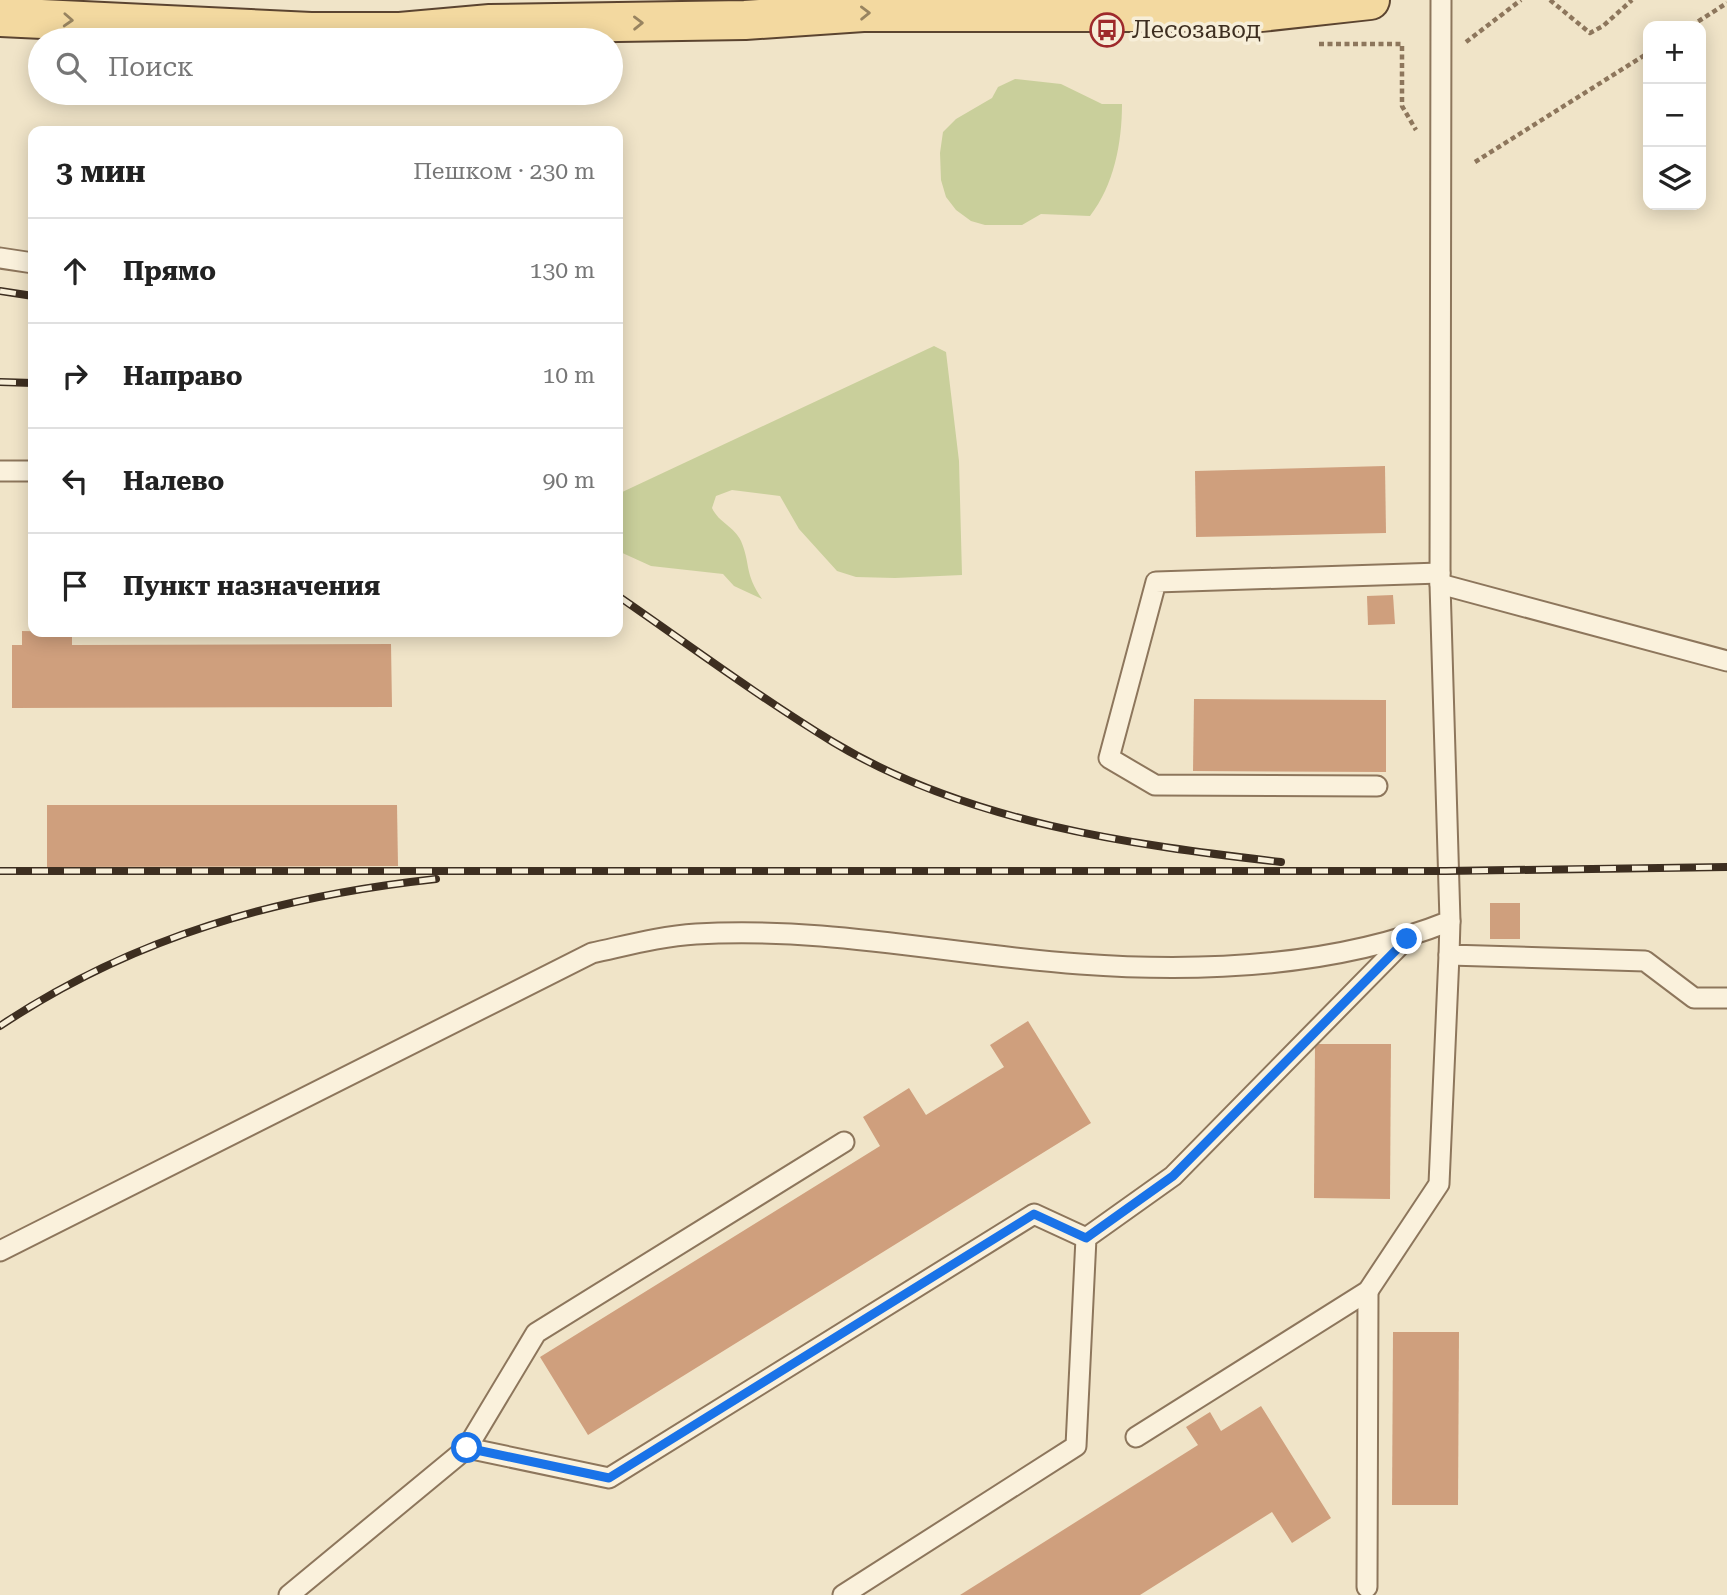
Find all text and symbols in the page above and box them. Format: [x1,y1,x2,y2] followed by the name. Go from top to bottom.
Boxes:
[860,5,871,20] one-way arrow
[1088,11,1126,49] bus stop icon: Лесозавод
[63,12,74,27] one-way arrow
[633,15,644,31] one-way arrow
[1132,16,1261,44] place label: Лесозавод
[1643,21,1706,210] map controls
[1643,21,1706,84] button: +
[28,28,623,105] search box
[52,48,90,86] icon: search
[108,52,194,82] text: Поиск
[1643,84,1706,147] button: −
[1643,147,1706,210] button: layers
[56,154,146,189] text: 3 мин
[413,158,595,185] text: Пешком · 230 m
[56,252,94,290] icon: ahead
[123,256,216,286] text: Прямо
[530,257,595,284] text: 130 m
[56,357,94,395] icon: right
[123,361,243,391] text: Направо
[542,362,595,389] text: 10 m
[56,462,94,500] icon: left
[123,466,224,496] text: Налево
[542,467,595,494] text: 90 m
[56,567,94,605] icon: arrive
[123,571,380,601] text: Пункт назначения
[1391,923,1422,954] route end
[451,1432,482,1463] route start

